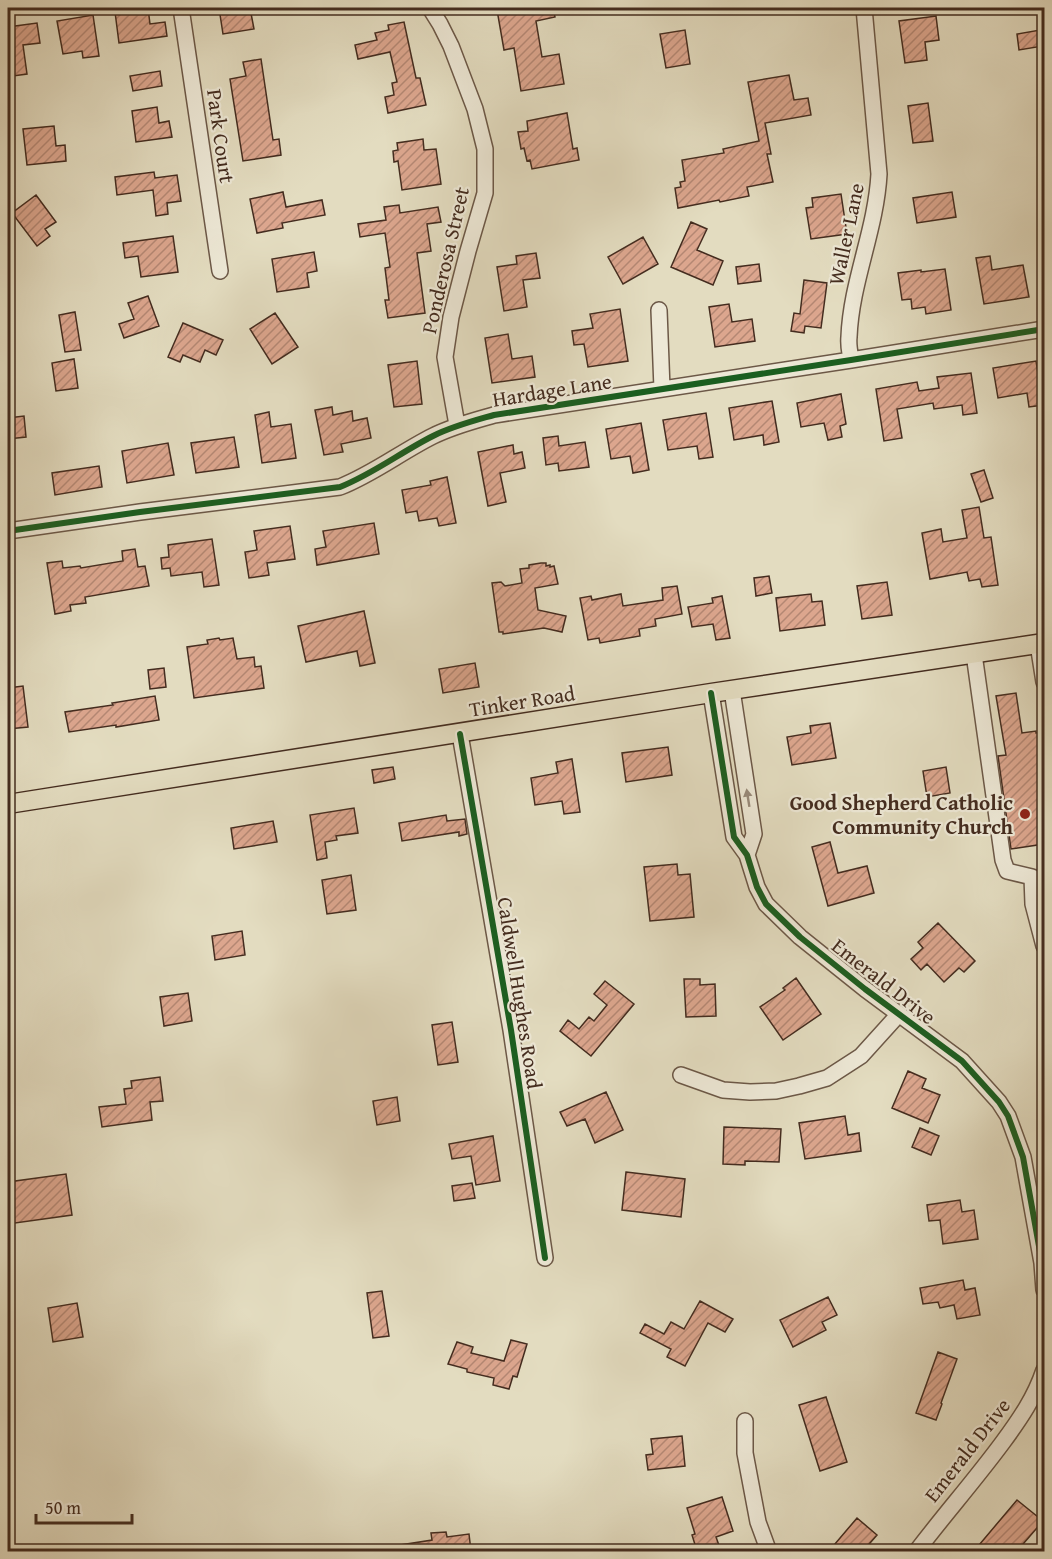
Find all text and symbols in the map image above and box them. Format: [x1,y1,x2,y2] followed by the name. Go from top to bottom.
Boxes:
[199,87,243,186] street label: Park Court
[820,180,872,288] street label: Waller Lane
[413,183,477,337] street label: Ponderosa Street
[490,365,614,415] street label: Hardage Lane
[467,677,578,725] street label: Tinker Road
[790,787,1014,842] place label: Good Shepherd Catholic Community Church
[744,788,753,807] one-way arrow
[1018,807,1032,821] marker: Good Shepherd Catholic Community Church
[490,895,551,1092] street label: Caldwell Hughes Road
[825,930,943,1032] street label: Emerald Drive
[916,1391,1018,1509] street label: Emerald Drive
[36,1487,132,1525] scale bar
[45,1494,81,1521] text: 50 m

